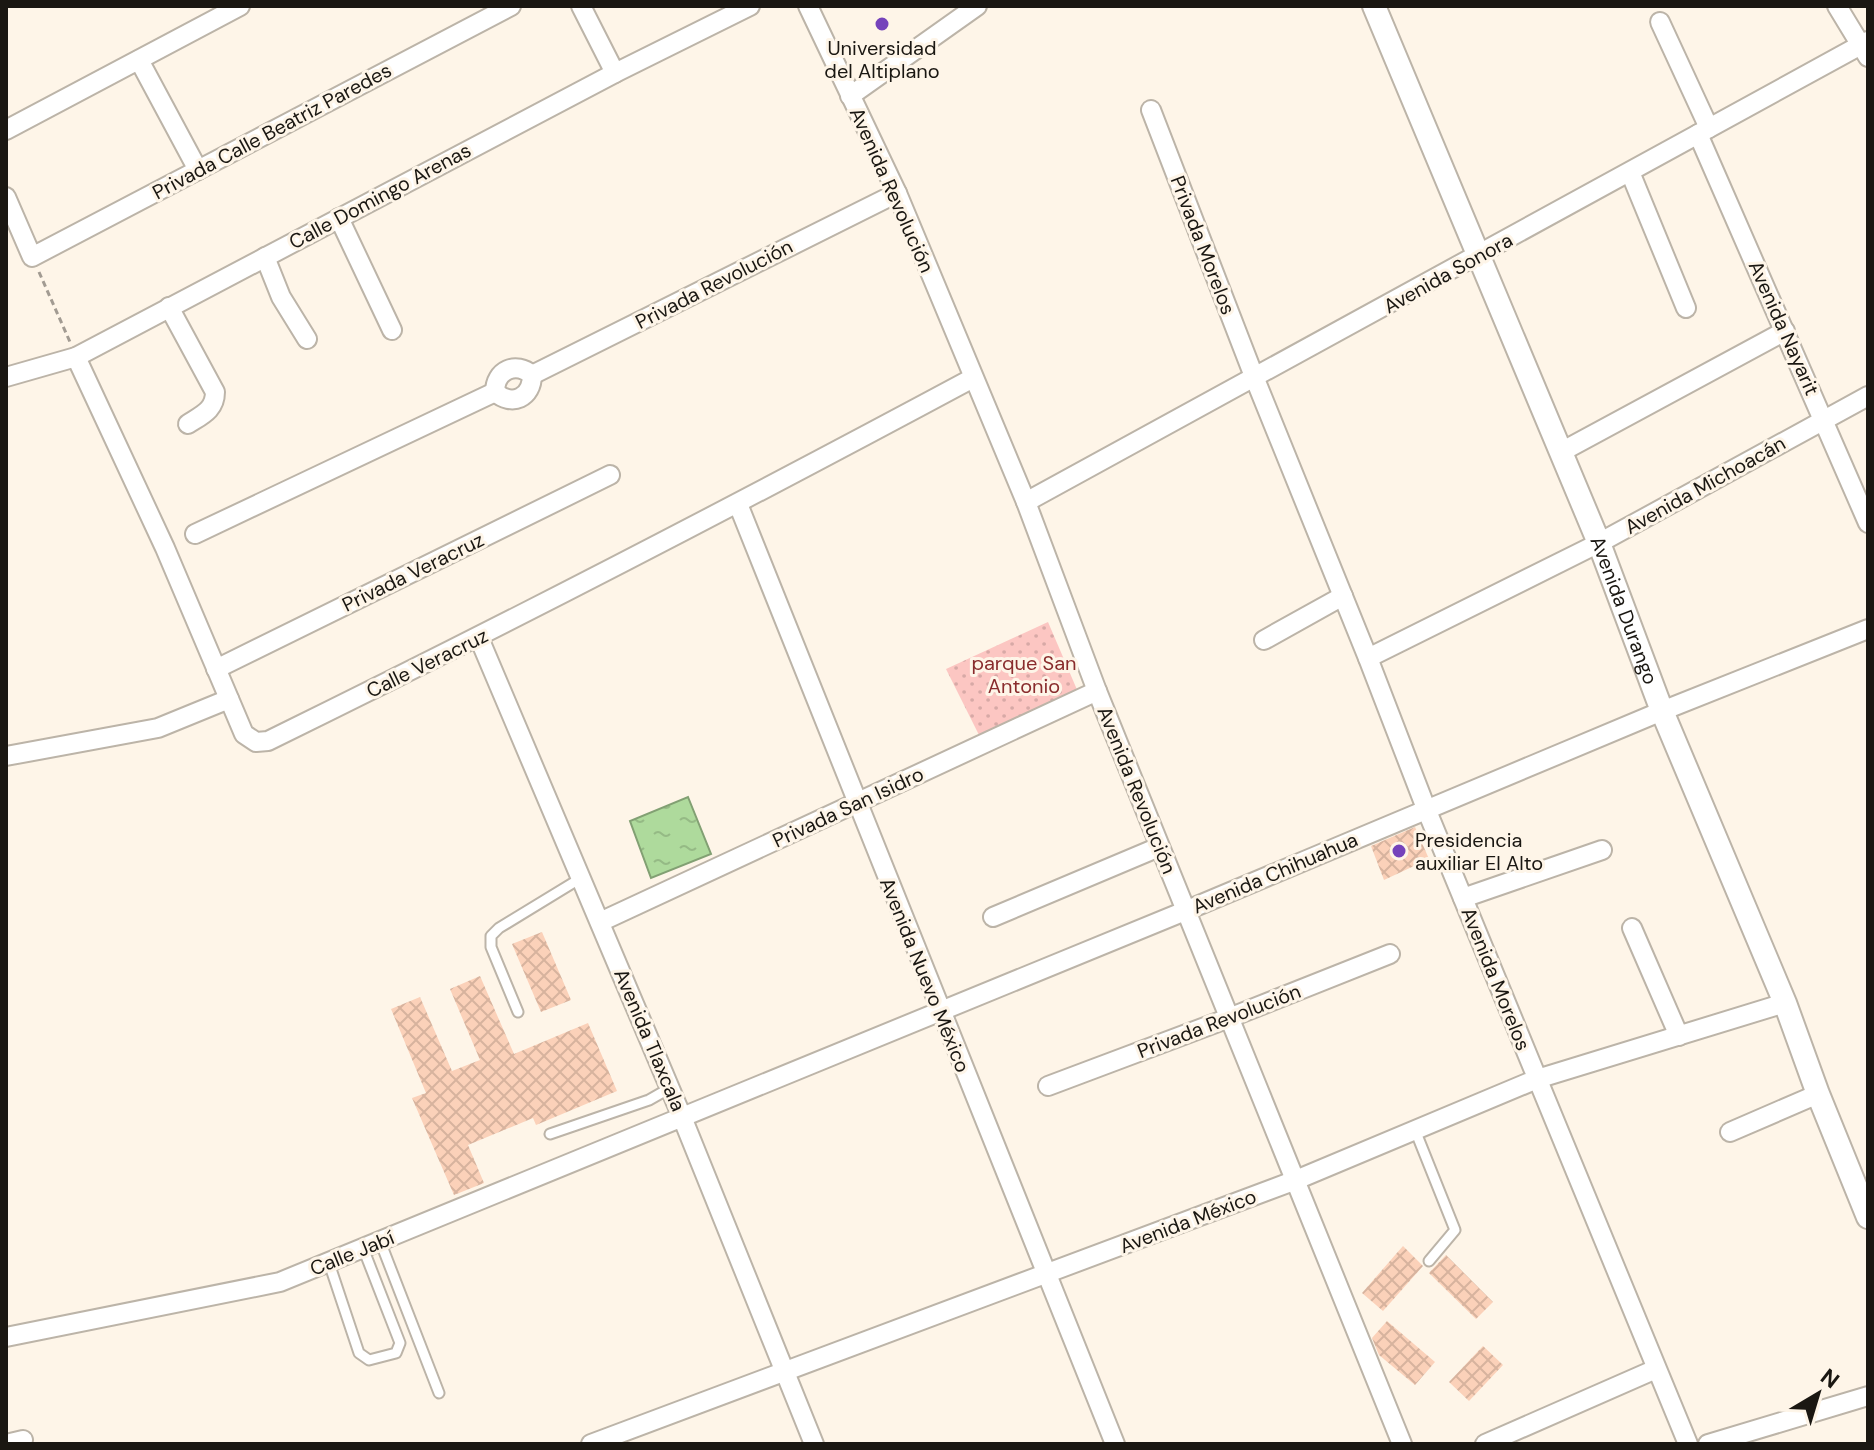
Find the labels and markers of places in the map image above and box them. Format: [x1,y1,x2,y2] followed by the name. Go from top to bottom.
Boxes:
[873,15,891,33] marker: Universidad del Altiplano
[824,35,940,84] place label: Universidad del Altiplano
[1415,827,1543,876] place label: Presidencia auxiliar El Alto
[1390,842,1408,860] marker: Presidencia auxiliar El Alto

